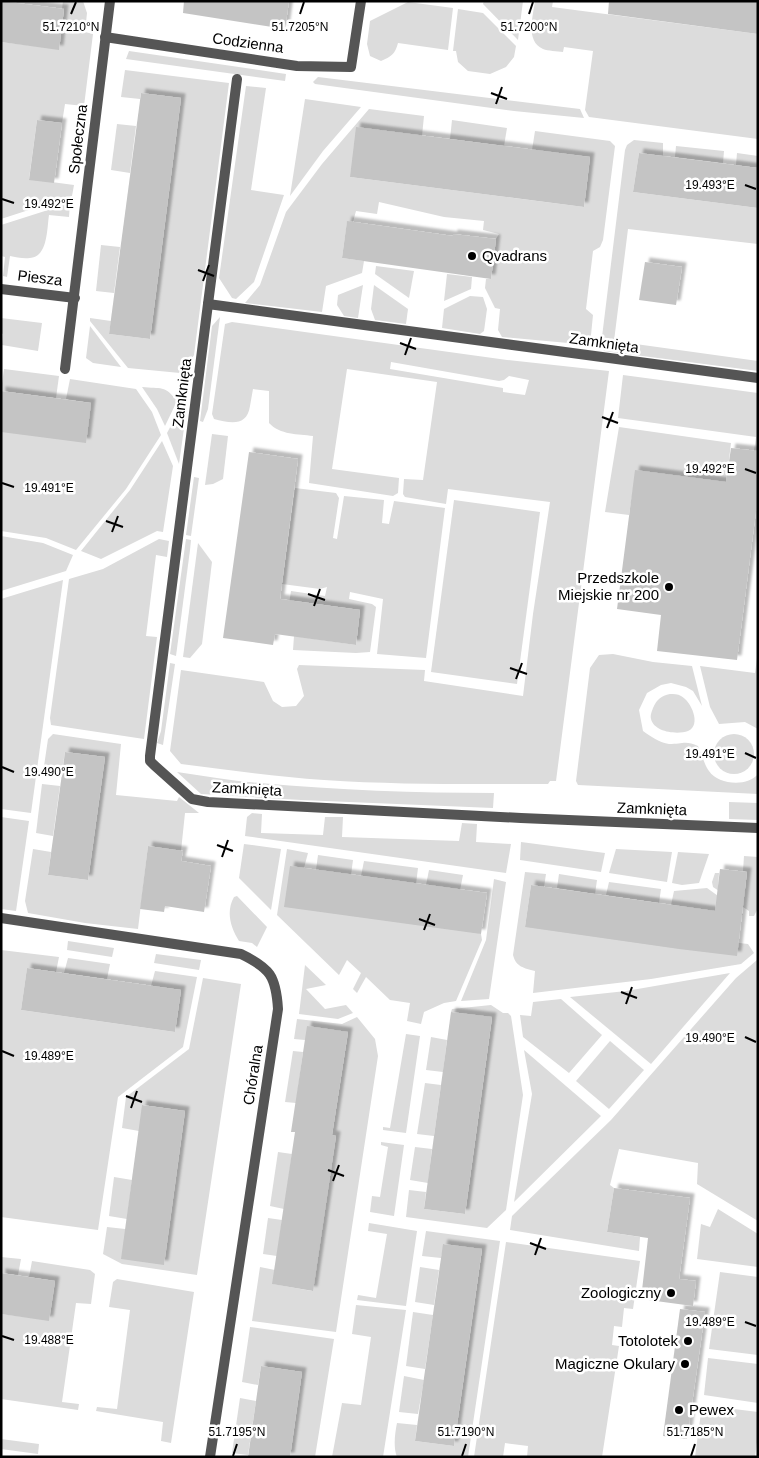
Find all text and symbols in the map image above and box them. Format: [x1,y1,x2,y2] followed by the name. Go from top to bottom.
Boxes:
[43,20,99,34] text: 51.7210°N
[272,20,328,34] text: 51.7205°N
[501,20,557,34] text: 51.7200°N
[211,29,285,56] street label: Codzienna
[65,102,90,175] street label: Społeczna
[685,178,735,192] text: 19.493°E
[24,197,74,211] text: 19.492°E
[482,247,547,264] place label: Qvadrans
[466,250,478,262] marker: Qvadrans
[17,266,64,289] street label: Piesza
[568,329,641,356] street label: Zamknięta
[169,357,194,429] street label: Zamknięta
[685,462,735,476] text: 19.492°E
[24,481,74,495] text: 19.491°E
[558,569,659,603] place label: Przedszkole Miejskie nr 200
[663,581,675,593] marker: Przedszkole Miejskie nr 200
[685,747,735,761] text: 19.491°E
[24,765,74,779] text: 19.490°E
[212,778,283,799] street label: Zamknięta
[617,799,688,818] street label: Zamknięta
[685,1031,735,1045] text: 19.490°E
[239,1043,266,1106] street label: Chóralna
[24,1049,74,1063] text: 19.489°E
[581,1284,661,1301] place label: Zoologiczny
[665,1287,677,1299] marker: Zoologiczny
[685,1315,735,1329] text: 19.489°E
[618,1332,678,1349] place label: Totolotek
[24,1333,74,1347] text: 19.488°E
[682,1335,694,1347] marker: Totolotek
[555,1355,675,1372] place label: Magiczne Okulary
[679,1358,691,1370] marker: Magiczne Okulary
[689,1401,735,1418] place label: Pewex
[673,1404,685,1416] marker: Pewex
[209,1425,265,1439] text: 51.7195°N
[438,1425,494,1439] text: 51.7190°N
[667,1425,723,1439] text: 51.7185°N

